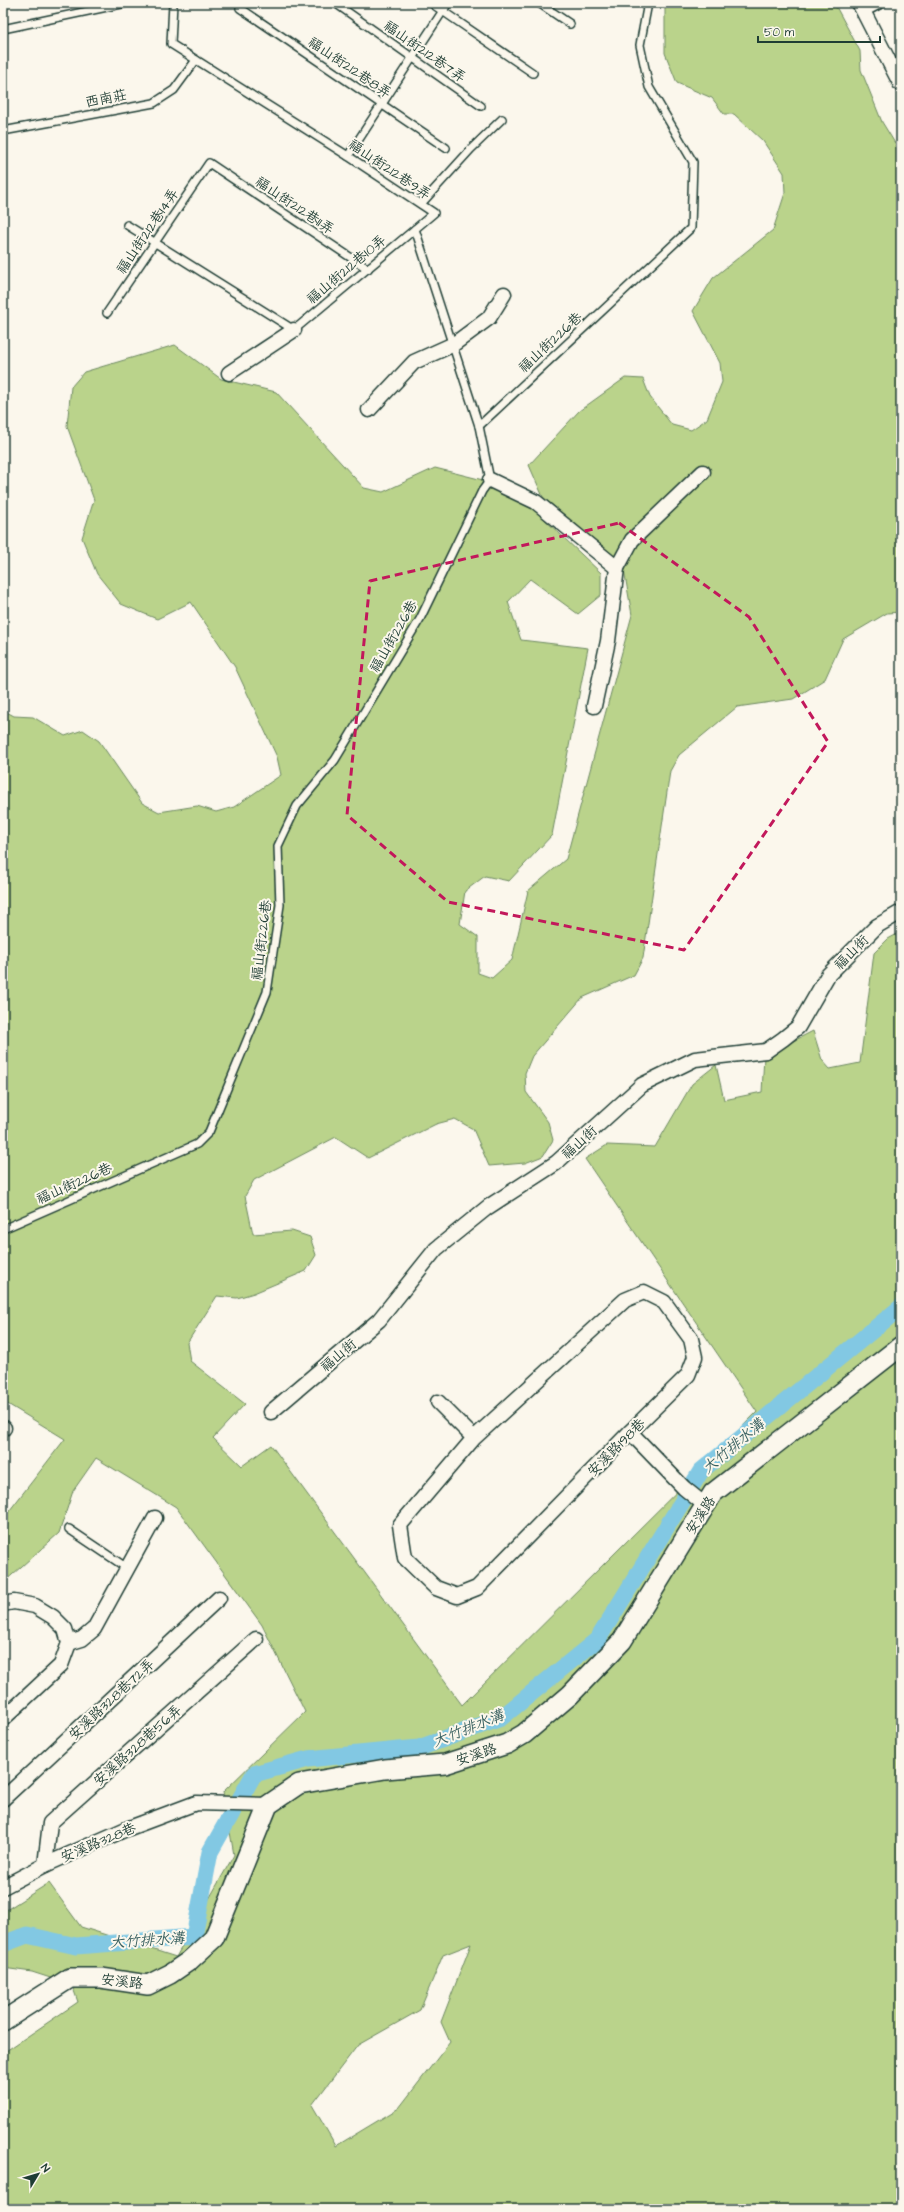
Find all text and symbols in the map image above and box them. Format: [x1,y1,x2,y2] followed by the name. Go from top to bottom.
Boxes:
[379,16,470,88] street label: 福山街212巷7弄
[758,18,880,44] scale bar
[764,24,795,41] text: 50 m
[304,32,395,103] street label: 福山街212巷8弄
[84,85,129,113] street label: 西南莊
[344,135,435,205] street label: 福山街212巷9弄
[251,172,338,240] street label: 福山街212巷11弄
[112,185,184,278] street label: 福山街212巷14弄
[303,230,391,309] street label: 福山街212巷10弄
[514,307,588,378] street label: 福山街226巷
[365,596,423,676] street label: 福山街226巷
[247,898,277,981] street label: 福山街226巷
[830,931,874,975] street label: 福山街
[557,1121,602,1164] street label: 福山街
[33,1158,116,1209] street label: 福山街226巷
[316,1335,361,1377] street label: 福山街
[583,1413,651,1481] street label: 安溪路198巷
[698,1413,770,1479] water label: 大竹排水溝
[681,1492,721,1539] street label: 安溪路
[64,1655,159,1745] street label: 安溪路328巷72弄
[89,1701,186,1791] street label: 安溪路328巷56弄
[429,1704,509,1752] water label: 大竹排水溝
[453,1739,499,1771] street label: 安溪路
[58,1818,140,1868] street label: 安溪路328巷
[109,1927,187,1954] water label: 大竹排水溝
[100,1970,144,1994] street label: 安溪路
[18,2154,58,2194] north arrow
[37,2161,54,2176] text: N

